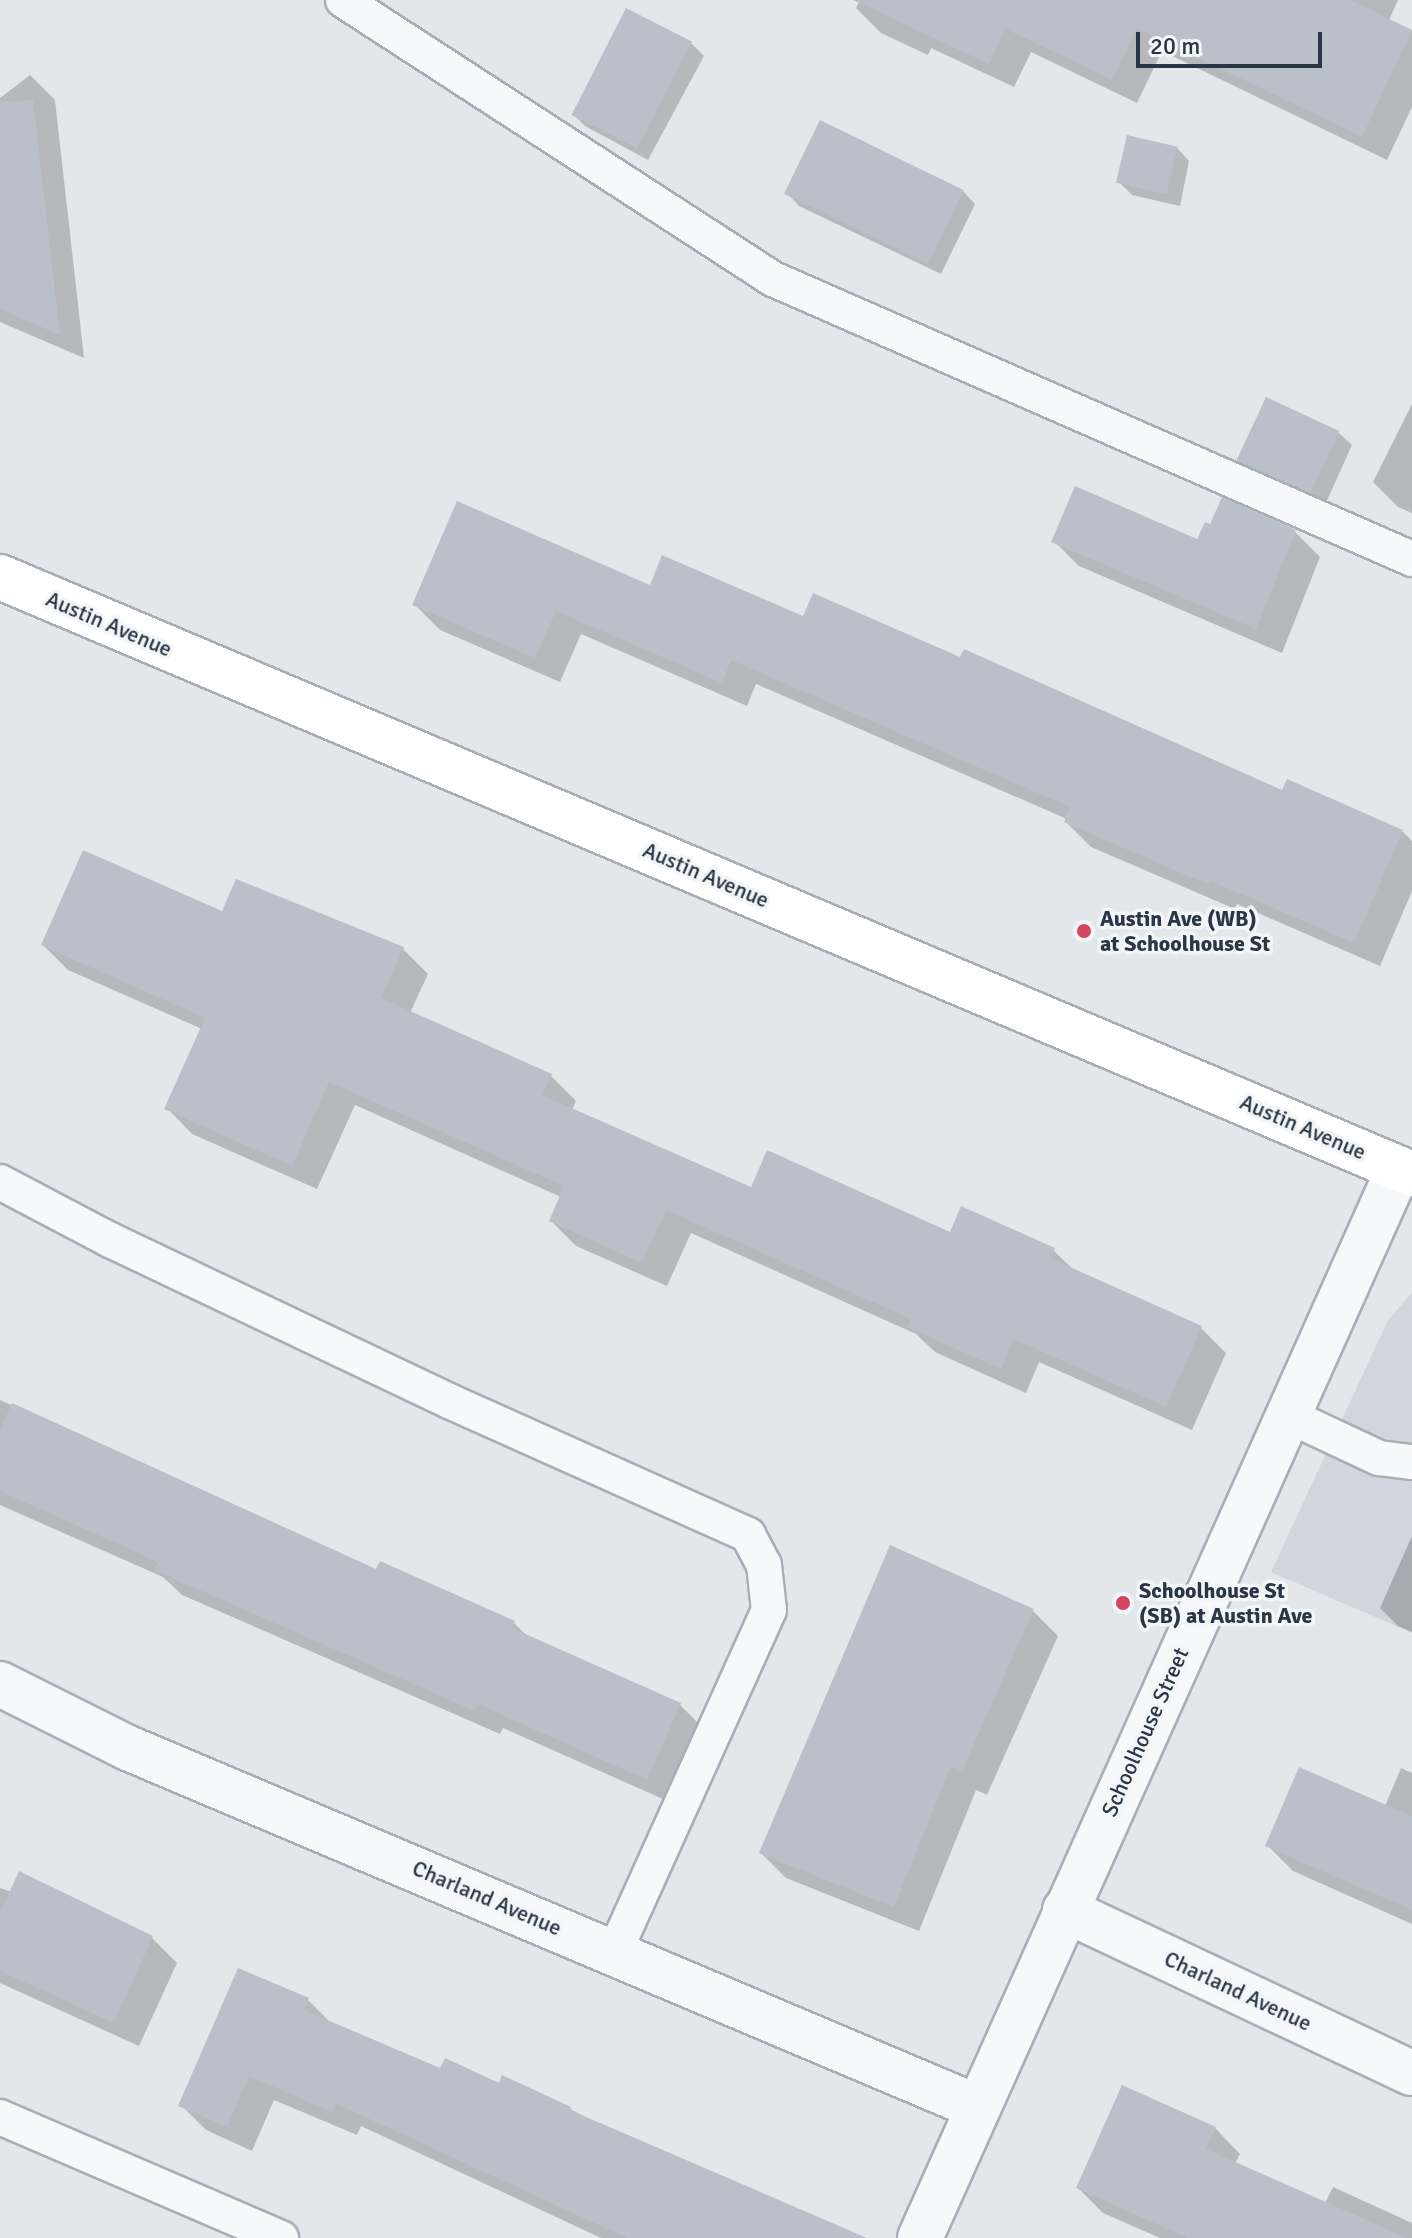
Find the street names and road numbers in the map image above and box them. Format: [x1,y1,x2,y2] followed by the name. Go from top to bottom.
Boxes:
[42,586,176,662] street label: Austin Avenue
[639,837,773,913] street label: Austin Avenue
[1236,1089,1370,1165] street label: Austin Avenue
[1096,1643,1194,1821] street label: Schoolhouse Street
[408,1855,566,1941] street label: Charland Avenue
[1160,1945,1316,2037] street label: Charland Avenue

